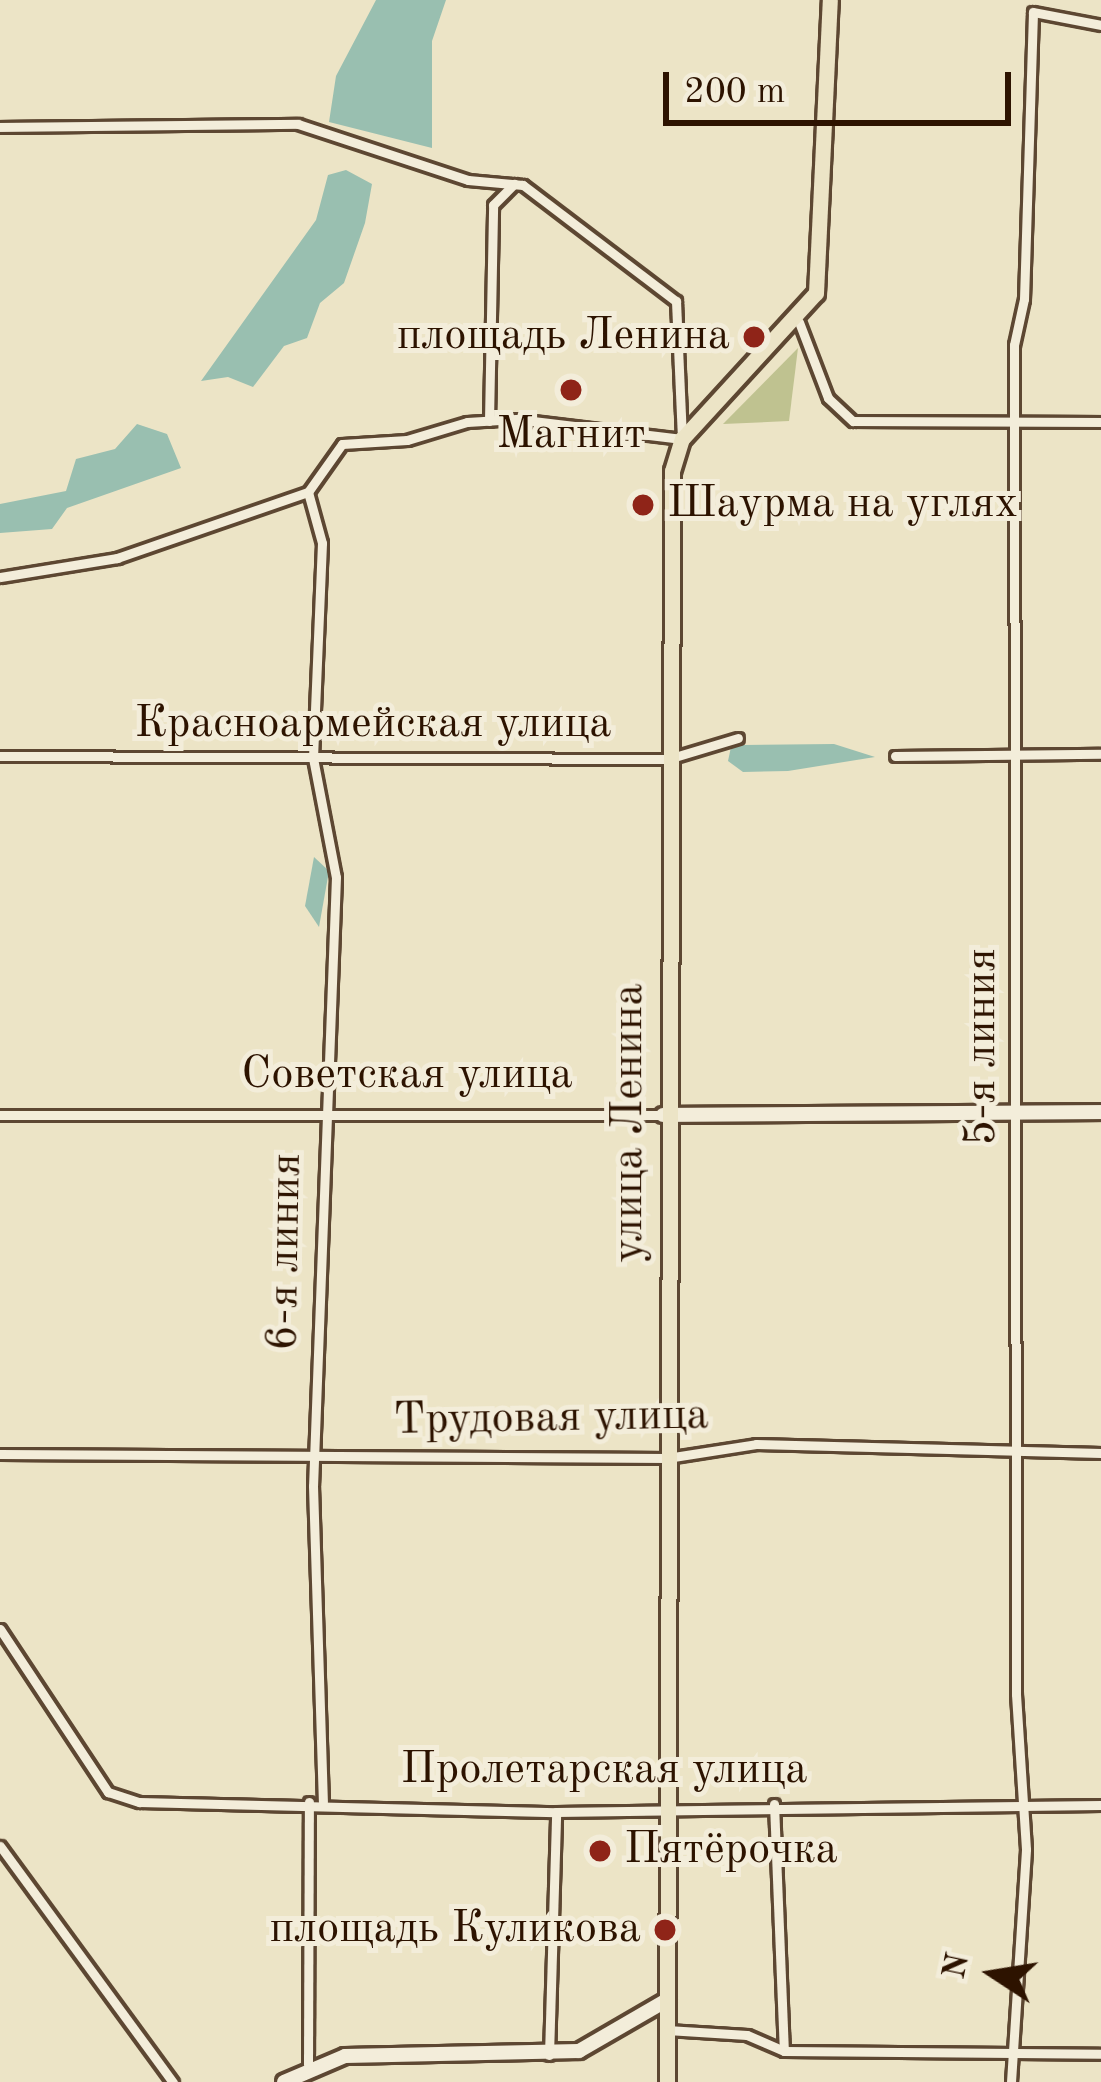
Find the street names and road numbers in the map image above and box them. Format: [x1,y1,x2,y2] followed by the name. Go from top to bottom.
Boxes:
[135,698,611,752] street label: Красноармейская улица
[956,948,1010,1146] street label: 5-я линия
[603,983,657,1263] street label: улица Ленина
[241,1049,573,1103] street label: Советская улица
[257,1153,315,1351] street label: 6-я линия
[393,1389,709,1449] street label: Трудовая улица
[401,1744,807,1798] street label: Пролетарская улица

